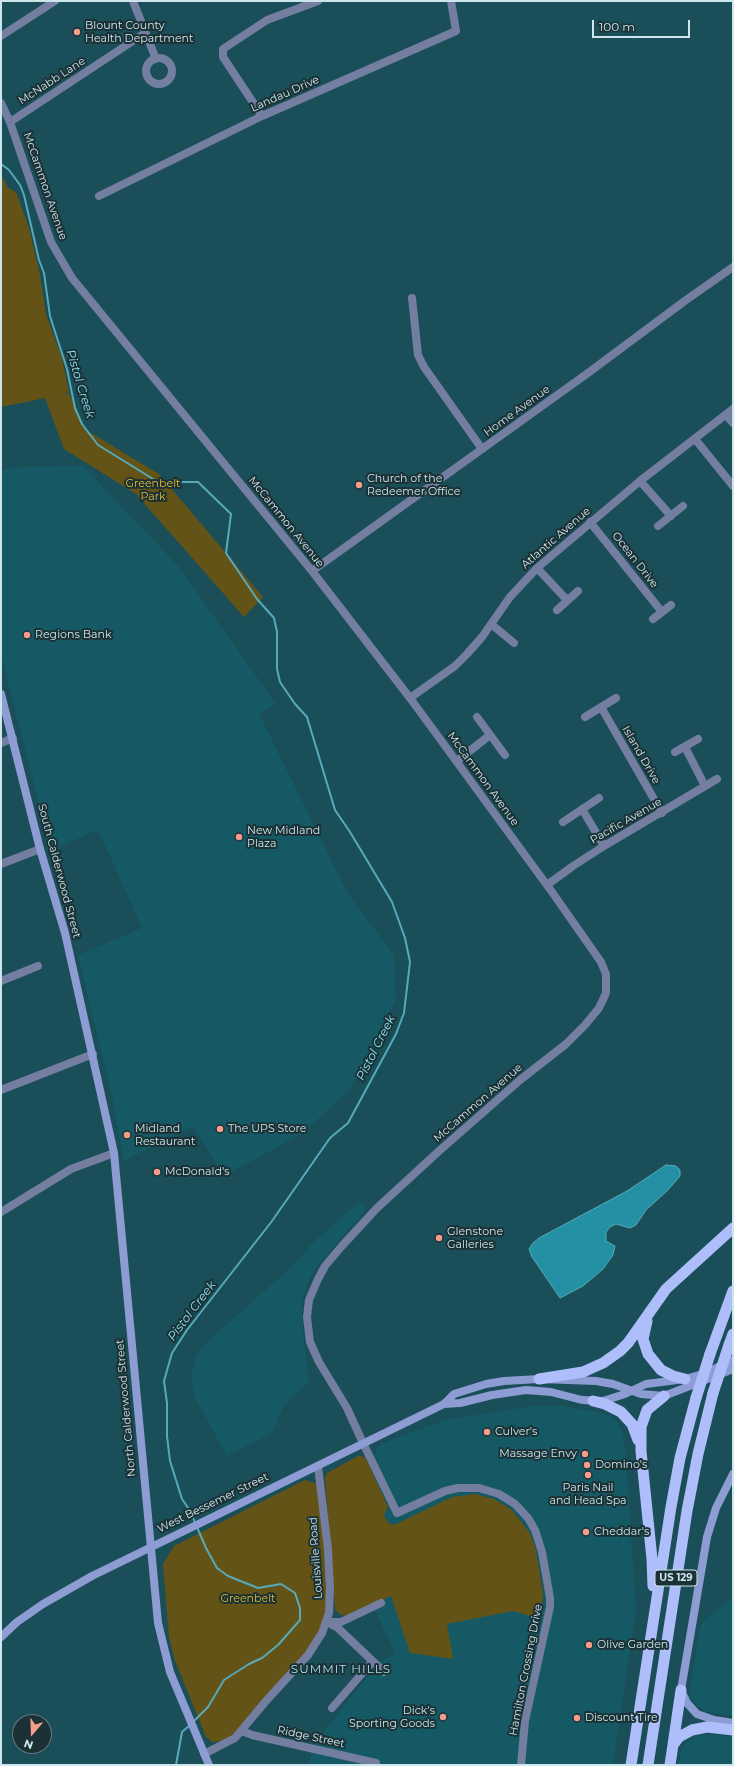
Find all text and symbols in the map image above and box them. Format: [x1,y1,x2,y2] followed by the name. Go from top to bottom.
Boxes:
[594,12,692,38] scale bar
[85,19,193,45] place label: Blount County Health Department
[599,19,635,34] text: 100 m
[72,27,82,37] marker: Blount County Health Department
[16,55,88,107] street label: McNabb Lane
[249,73,321,115] street label: Landau Drive
[20,130,70,242] street label: McCammon Avenue
[63,348,97,420] water label: Pistol Creek
[481,383,553,439] street label: Home Avenue
[367,472,460,498] place label: Church of the Redeemer Office
[245,474,327,570] street label: McCammon Avenue
[126,477,180,503] park label: Greenbelt Park
[354,480,364,490] marker: Church of the Redeemer Office
[519,504,593,572] street label: Atlantic Avenue
[609,529,661,591] street label: Ocean Drive
[35,628,111,642] place label: Regions Bank
[22,630,32,640] marker: Regions Bank
[619,724,663,786] street label: Island Drive
[444,729,522,829] street label: McCammon Avenue
[588,795,664,847] street label: Pacific Avenue
[35,802,83,940] street label: South Calderwood Street
[247,824,320,850] place label: New Midland Plaza
[234,832,244,842] marker: New Midland Plaza
[353,1013,399,1083] water label: Pistol Creek
[431,1061,525,1145] street label: McCammon Avenue
[135,1122,195,1148] place label: Midland Restaurant
[228,1122,306,1136] place label: The UPS Store
[215,1124,225,1134] marker: The UPS Store
[122,1130,132,1140] marker: Midland Restaurant
[165,1165,230,1179] place label: McDonald's
[152,1167,162,1177] marker: McDonald's
[447,1225,503,1251] place label: Glenstone Galleries
[434,1233,444,1243] marker: Glenstone Galleries
[165,1278,219,1344] water label: Pistol Creek
[113,1339,139,1477] street label: North Calderwood Street
[495,1425,537,1439] place label: Culver's
[482,1427,492,1437] marker: Culver's
[499,1447,577,1461] place label: Massage Envy
[580,1449,590,1459] marker: Massage Envy
[595,1458,647,1472] place label: Domino's
[582,1460,592,1470] marker: Domino's
[155,1470,271,1536] street label: West Bessemer Street
[583,1470,593,1480] marker: Paris Nail and Head Spa
[549,1481,627,1507] place label: Paris Nail and Head Spa
[307,1517,325,1599] street label: Louisville Road
[594,1525,649,1539] place label: Cheddar's
[581,1527,591,1537] marker: Cheddar's
[655,1570,697,1586] road number: US 129
[221,1592,275,1606] park label: Greenbelt
[507,1603,545,1737] street label: Hamilton Crossing Drive
[597,1638,668,1652] place label: Olive Garden
[584,1640,594,1650] marker: Olive Garden
[291,1662,391,1676] district label: SUMMIT HILLS
[349,1704,435,1730] place label: Dick's Sporting Goods
[585,1711,658,1725] place label: Discount Tire
[438,1712,448,1722] marker: Dick's Sporting Goods
[572,1713,582,1723] marker: Discount Tire
[12,1714,52,1754] north arrow
[276,1723,346,1751] street label: Ridge Street
[22,1736,35,1752] text: N

